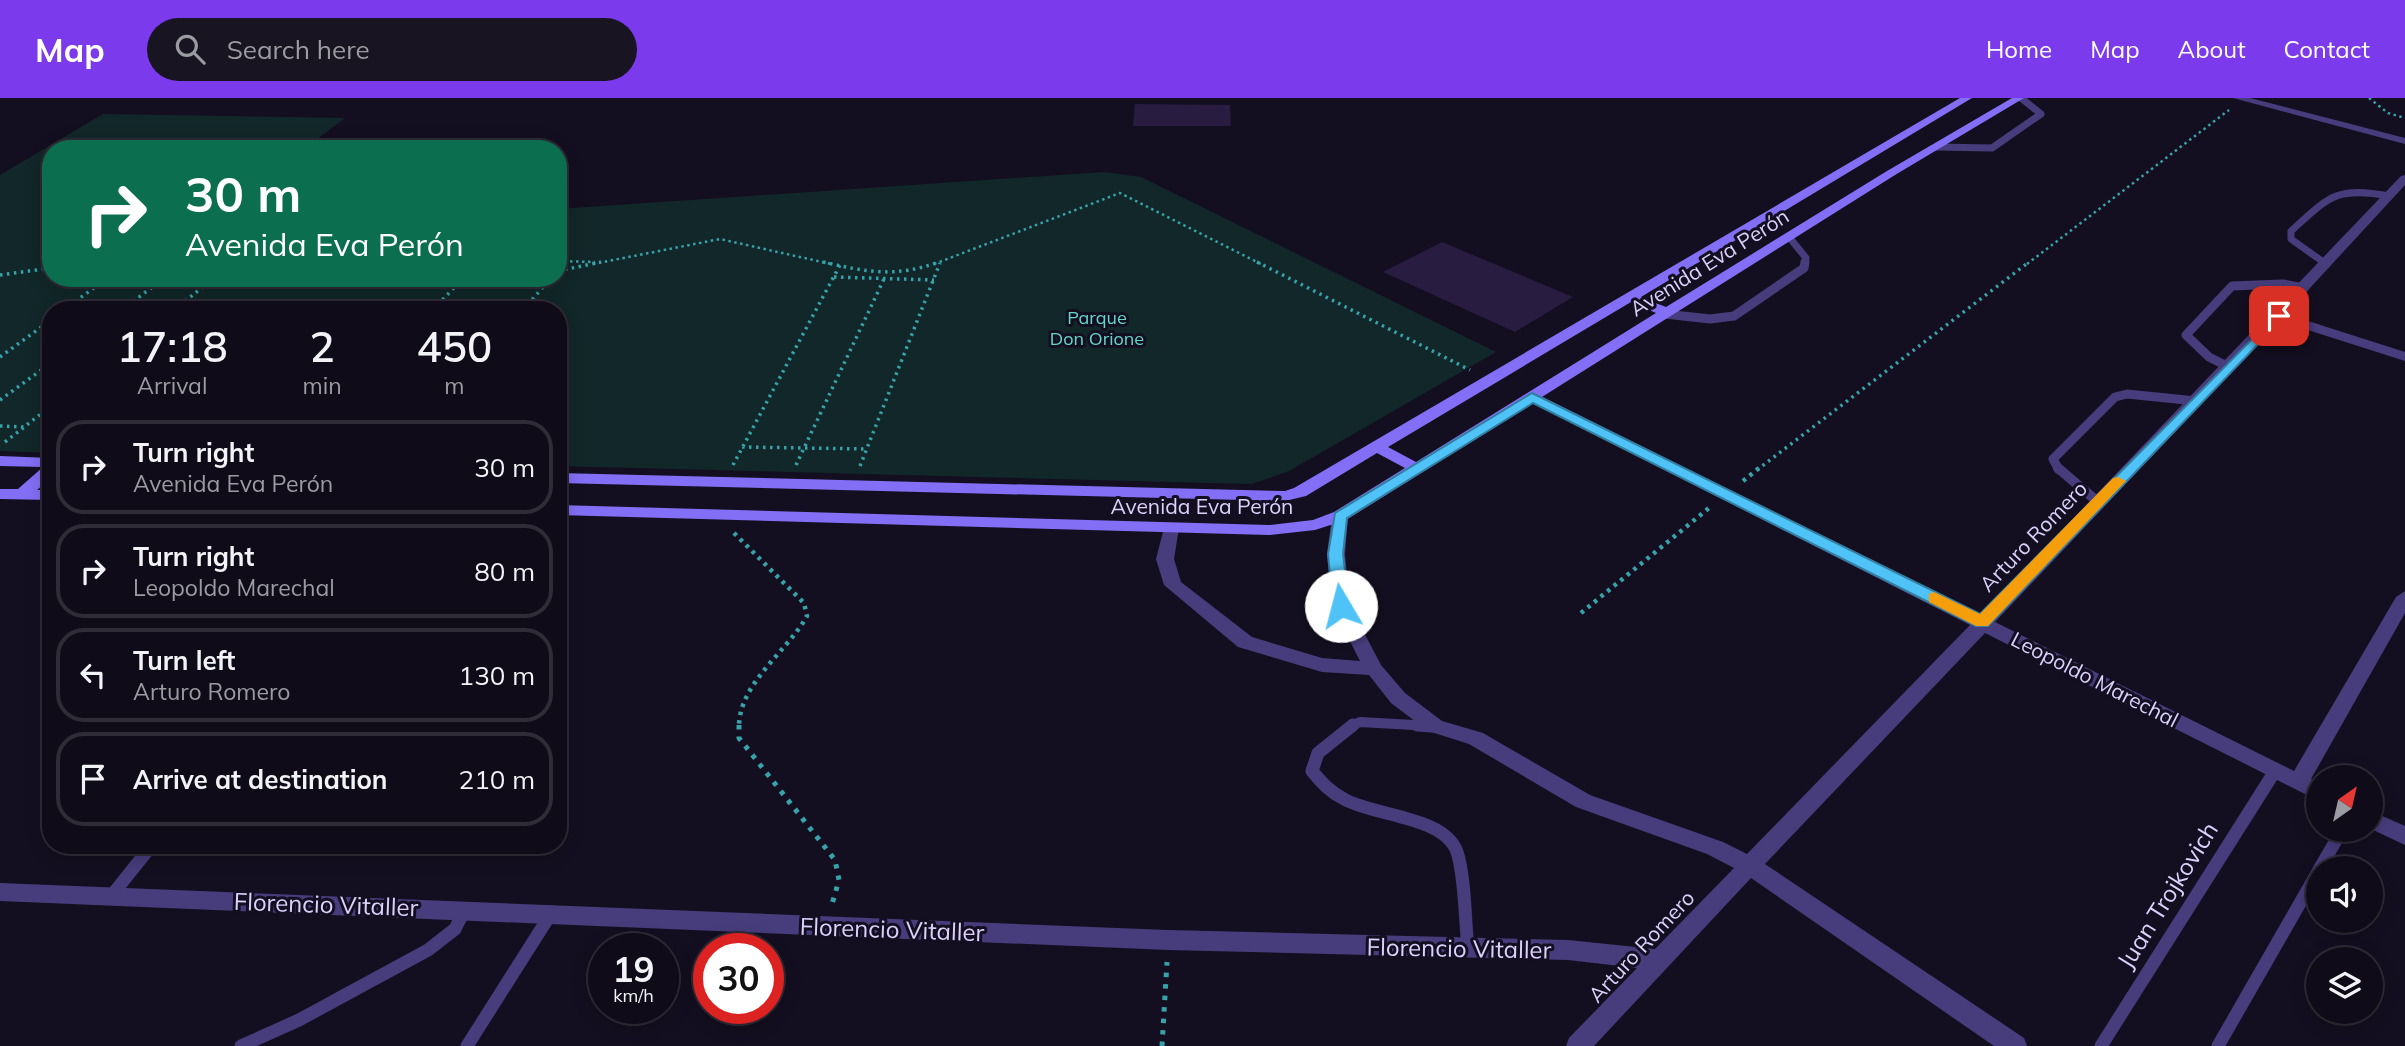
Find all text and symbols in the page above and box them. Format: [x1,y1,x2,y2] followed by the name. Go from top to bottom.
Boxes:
[147,18,637,81] search box
[35,29,105,70] text: Map
[171,30,209,68] icon: search
[227,33,370,66] text: Search here
[1986,34,2052,64] text: Home
[2090,34,2140,64] text: Map
[2178,34,2246,64] text: About
[2284,34,2370,64] text: Contact
[185,163,301,224] text: 30 m
[70,168,161,259] icon: right
[1625,203,1793,321] street label: Avenida Eva Perón
[185,224,464,264] text: Avenida Eva Perón
[2249,286,2309,346] pin
[2260,297,2298,335] icon: arrive
[1050,306,1144,350] park label: Parque Don Orione
[117,320,228,373] text: 17:18
[309,320,335,373] text: 2
[417,320,492,373] text: 450
[137,371,207,400] text: Arrival
[302,371,342,400] text: min
[444,371,464,400] text: m
[133,436,254,469] text: Turn right
[74,448,112,486] icon: right
[474,451,535,484] text: 30 m
[133,469,333,498] text: Avenida Eva Perón
[1974,475,2092,597] street label: Arturo Romero
[1111,493,1293,519] street label: Avenida Eva Perón
[133,540,254,573] text: Turn right
[74,552,112,590] icon: right
[474,555,535,588] text: 80 m
[1304,569,1378,643] position arrow
[133,573,335,602] text: Leopoldo Marechal
[2007,626,2183,732] street label: Leopoldo Marechal
[133,644,235,677] text: Turn left
[74,656,112,694] icon: left
[459,659,535,692] text: 130 m
[133,677,290,706] text: Arturo Romero
[74,760,112,798] icon: arrive
[133,763,388,796] text: Arrive at destination
[459,763,535,796] text: 210 m
[2306,765,2384,842] north arrow
[2306,765,2383,1024] map controls
[2110,816,2224,974] street label: Juan Trojkovich
[2306,856,2383,933] button: sound
[1583,885,1699,1007] street label: Arturo Romero
[233,886,419,922] street label: Florencio Vitaller
[799,911,985,947] street label: Florencio Vitaller
[1366,931,1552,965] street label: Florencio Vitaller
[693,933,784,1024] speed limit sign: 30
[612,947,655,991] text: 19
[2306,947,2383,1024] button: layers
[613,984,654,1007] text: km/h

